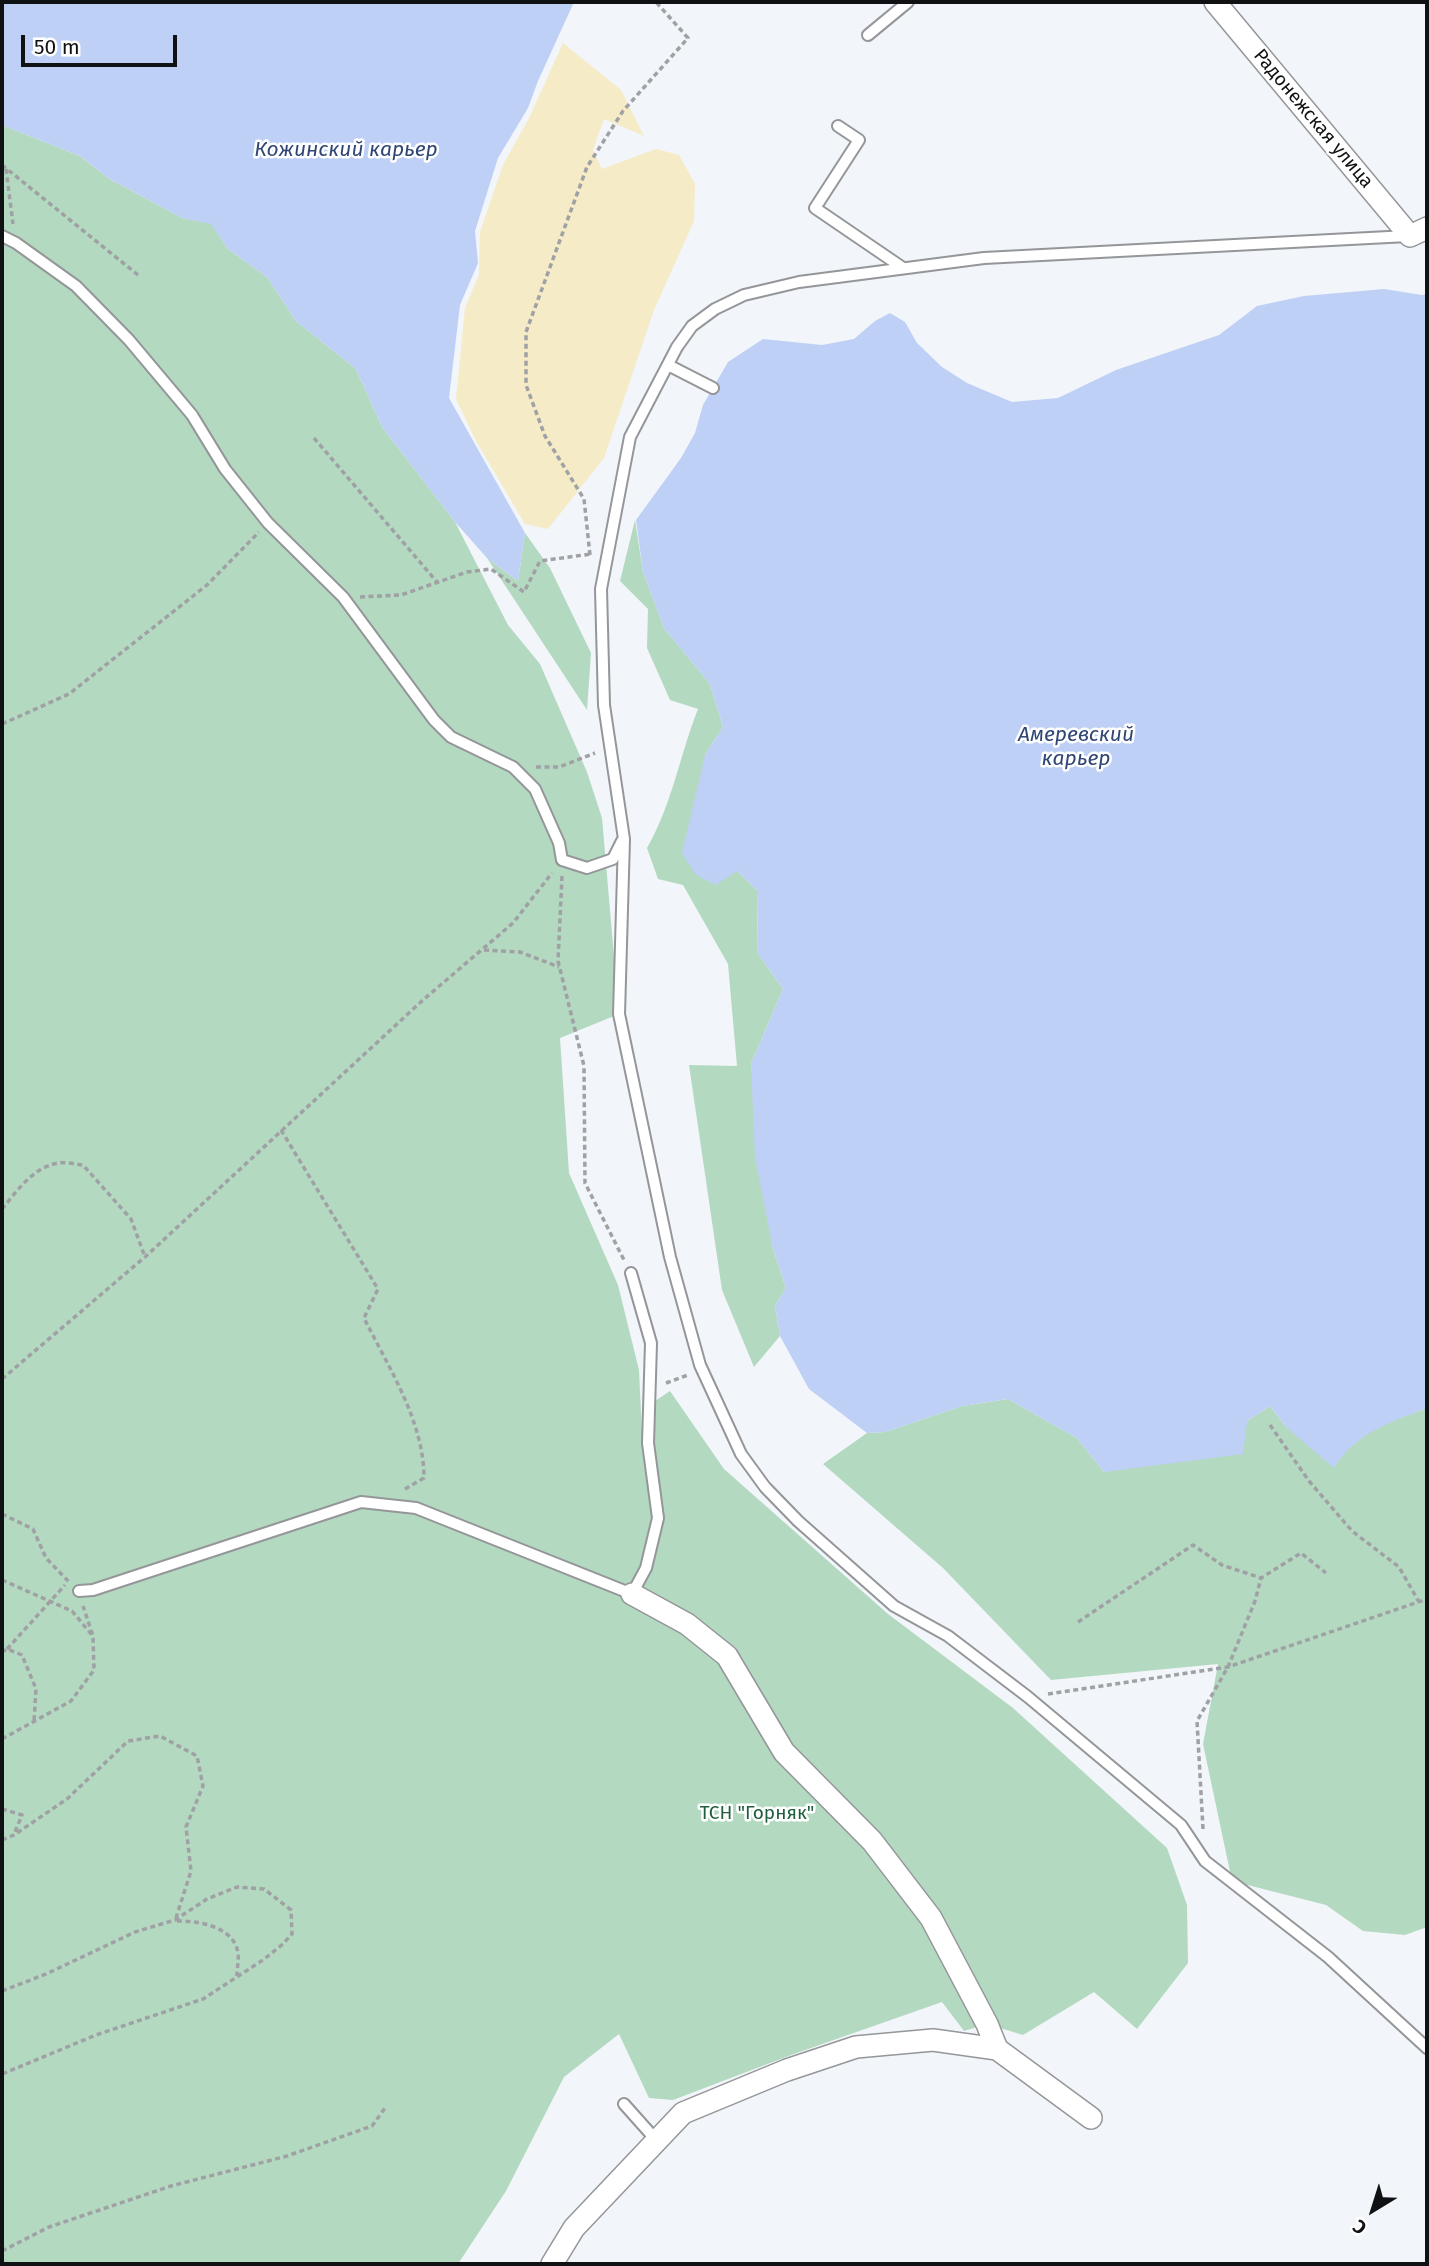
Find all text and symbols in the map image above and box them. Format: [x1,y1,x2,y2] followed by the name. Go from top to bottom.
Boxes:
[24,21,180,65] scale bar
[34,34,80,60] text: 50 m
[1248,45,1378,193] street label: Радонежская улица
[254,137,438,163] water label: Кожинский карьер
[1018,722,1134,772] water label: Амеревский карьер
[700,1803,814,1825] park label: ТСН "Горняк"
[1338,2175,1408,2245] north arrow
[1348,2215,1371,2239] text: С

